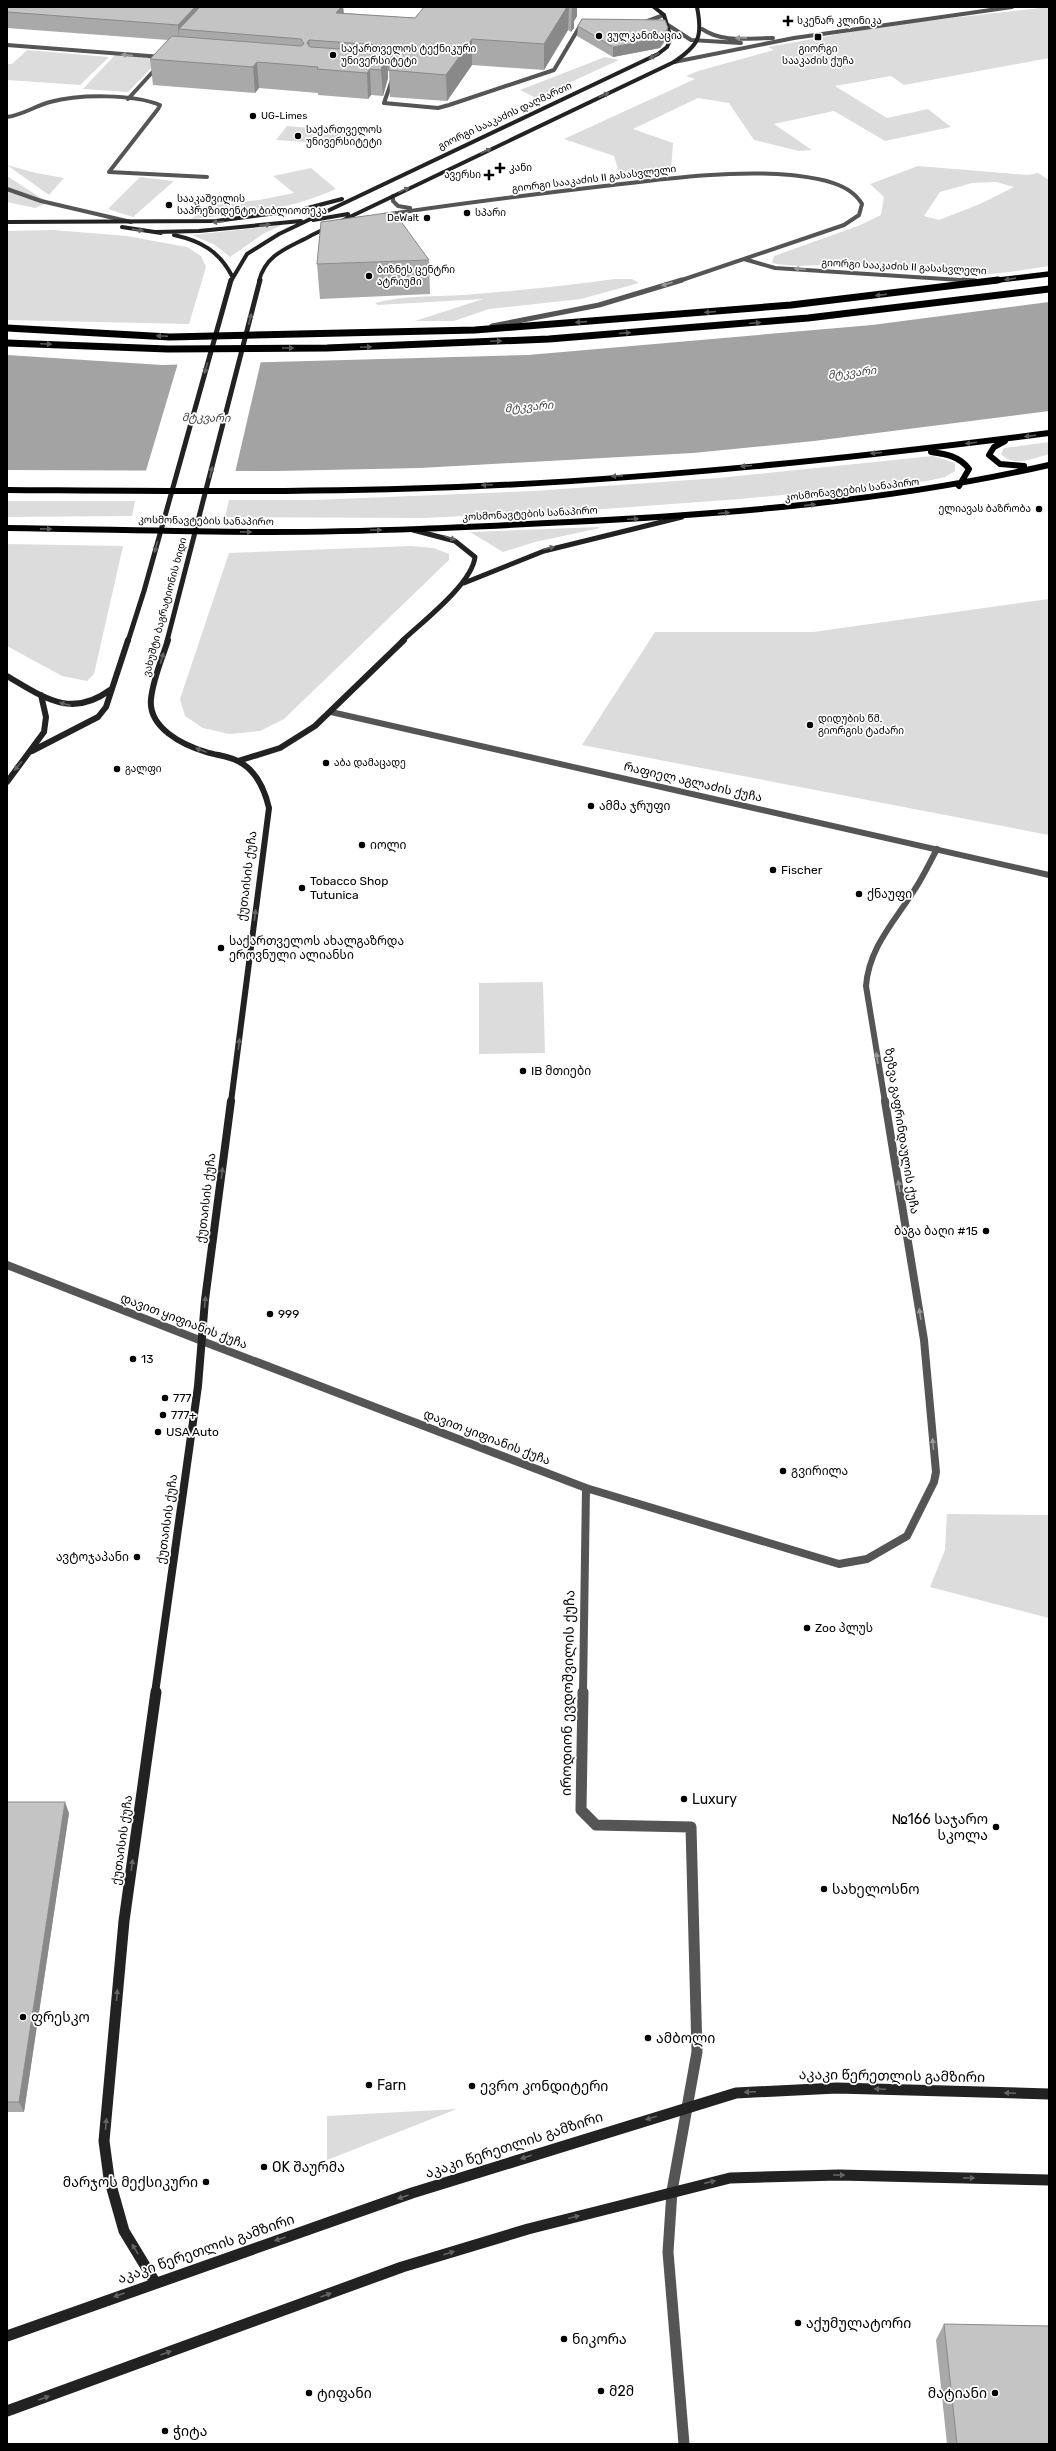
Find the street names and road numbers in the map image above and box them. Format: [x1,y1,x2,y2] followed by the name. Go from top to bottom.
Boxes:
[436,80,574,152] street label: გიორგი სააკაძის დაღმართი
[511,163,677,195] street label: გიორგი სააკაძის II გასასვლელი
[821,257,987,277] street label: გიორგი სააკაძის II გასასვლელი
[784,476,920,504] street label: კოსმონავტების სანაპირო
[462,504,598,524] street label: კოსმონავტების სანაპირო
[138,514,274,528] street label: კოსმონავტების სანაპირო
[141,536,189,678] street label: ვახუშტი ბაგრატიონის ხიდი
[622,759,764,806] street label: რაფიელ აგლაძის ქუჩა
[235,830,259,922] street label: ქუთაისის ქუჩა
[881,1047,922,1215] street label: ზეზვა გაფრინდაულის ქუჩა
[194,1152,218,1244] street label: ქუთაისის ქუჩა
[118,1290,249,1353] street label: დავით ყიფიანის ქუჩა
[421,1406,552,1469] street label: დავით ყიფიანის ქუჩა
[154,1473,180,1565] street label: ქუთაისის ქუჩა
[558,1590,578,1796] street label: იროდიონ ევდოშვილის ქუჩა
[109,1794,135,1886] street label: ქუთაისის ქუჩა
[799,2066,985,2086] street label: აკაკი წერეთლის გამზირი
[423,2108,605,2182] street label: აკაკი წერეთლის გამზირი
[115,2211,297,2287] street label: აკაკი წერეთლის გამზირი

